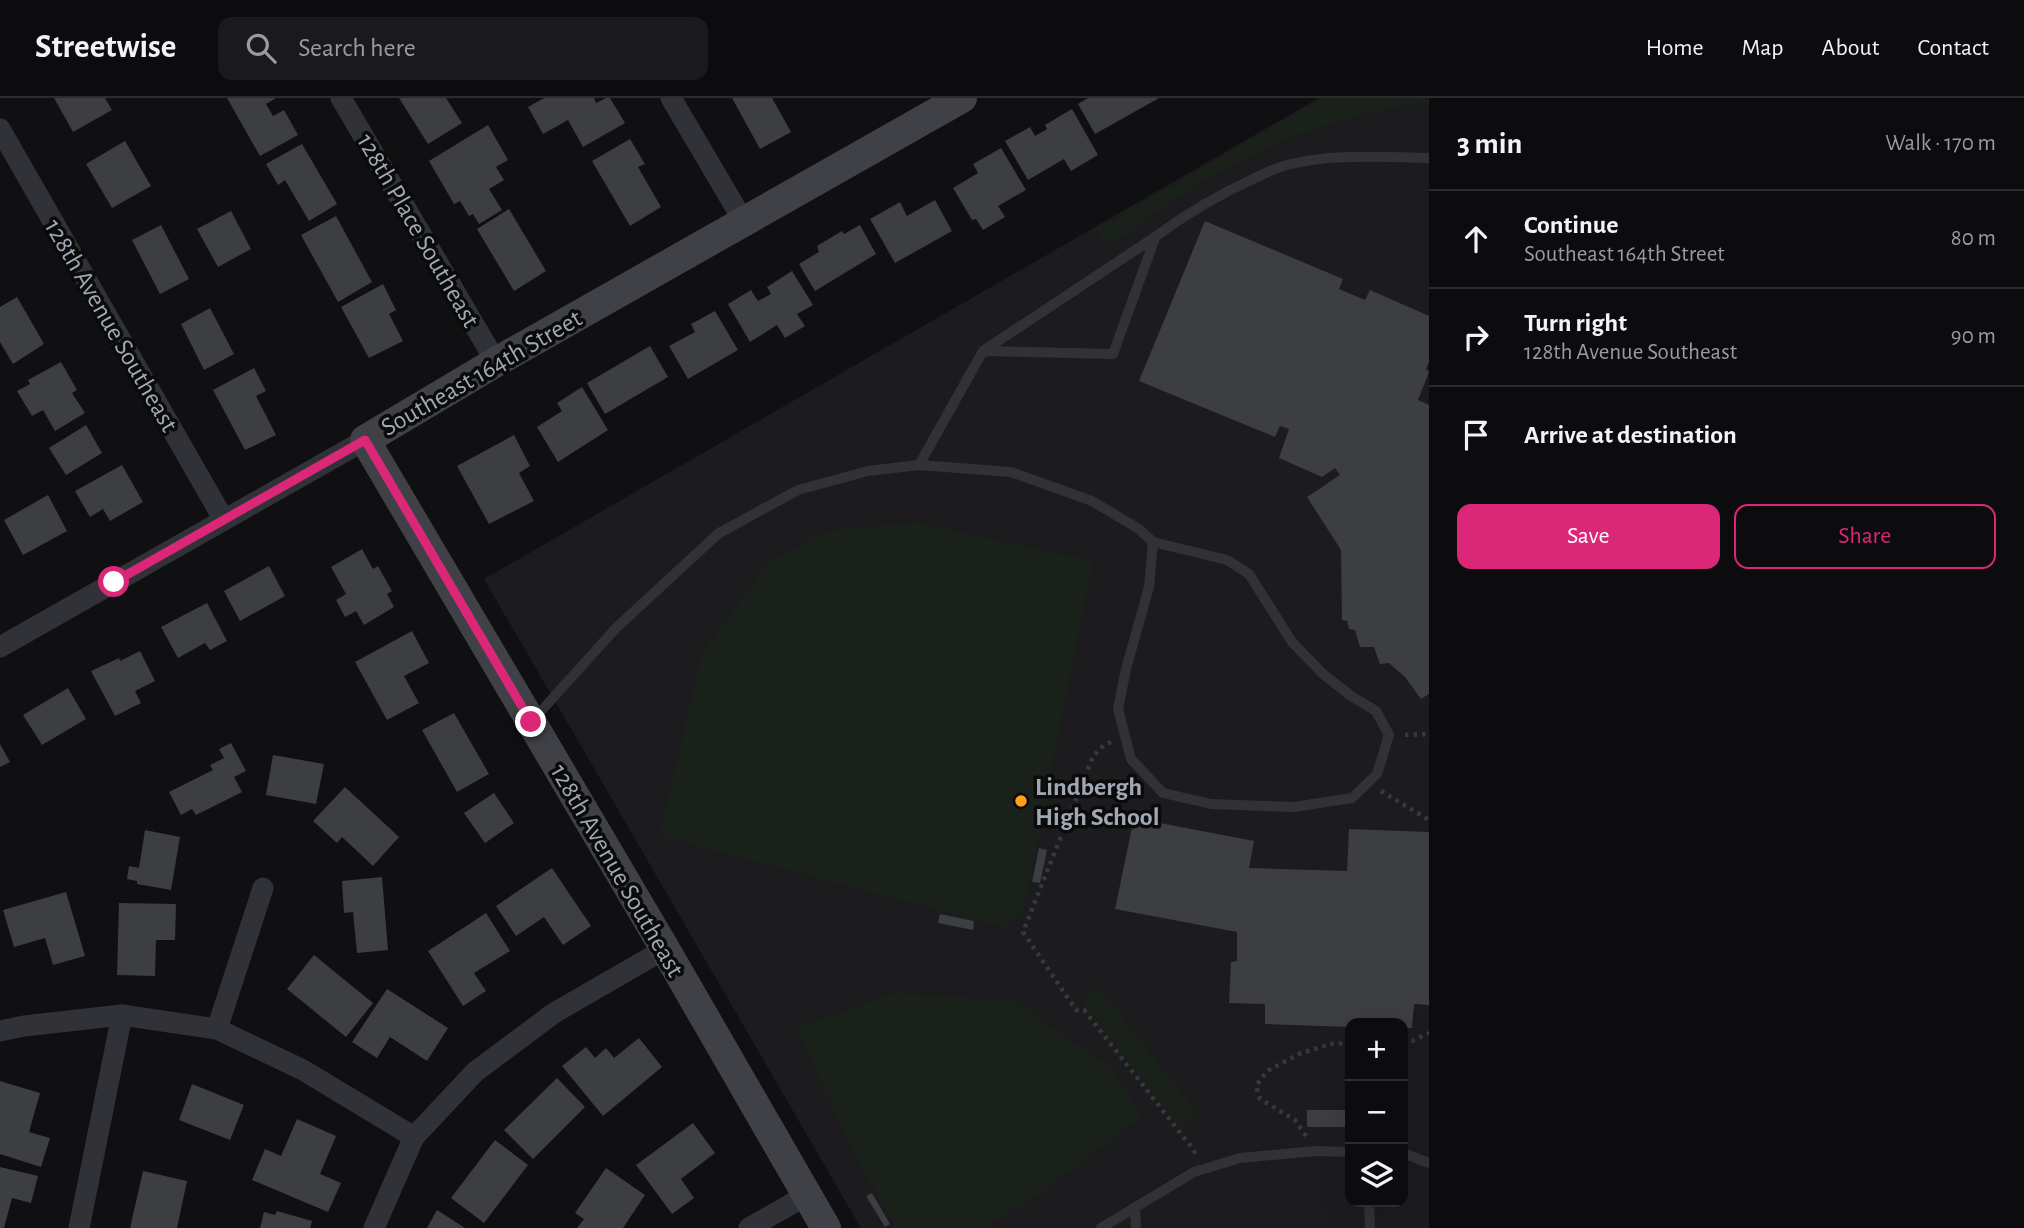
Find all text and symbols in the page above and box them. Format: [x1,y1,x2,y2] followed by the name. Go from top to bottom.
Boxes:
[218,17,708,80] search box
[242,29,280,67] icon: search
[35,31,176,64] text: Streetwise
[298,35,416,61] text: Search here
[1646,36,1704,60] text: Home
[1742,36,1784,60] text: Map
[1822,36,1879,60] text: About
[1917,36,1989,60] text: Contact
[352,129,484,332] street label: 128th Place Southeast
[1457,129,1522,159] text: 3 min
[1885,132,1996,155] text: Walk · 170 m
[1524,212,1619,238] text: Continue
[40,215,183,436] street label: 128th Avenue Southeast
[1457,220,1495,258] icon: ahead
[1951,227,1996,250] text: 80 m
[1524,243,1725,266] text: Southeast 164th Street
[377,305,586,441] street label: Southeast 164th Street
[1524,310,1627,336] text: Turn right
[1457,318,1495,356] icon: right
[1951,325,1996,348] text: 90 m
[1524,341,1737,364] text: 128th Avenue Southeast
[1457,416,1495,454] icon: arrive
[1524,422,1737,448] text: Arrive at destination
[1457,504,1720,569] button: Save
[1734,504,1996,569] button: Share
[98,566,129,597] route start
[515,706,546,737] route end
[546,760,689,981] street label: 128th Avenue Southeast
[1035,774,1160,830] place label: Lindbergh High School
[1013,793,1029,809] marker: Lindbergh High School
[1345,1018,1408,1207] map controls
[1345,1018,1408,1081] button: +
[1345,1081,1408,1144] button: −
[1345,1144,1408,1207] button: layers

